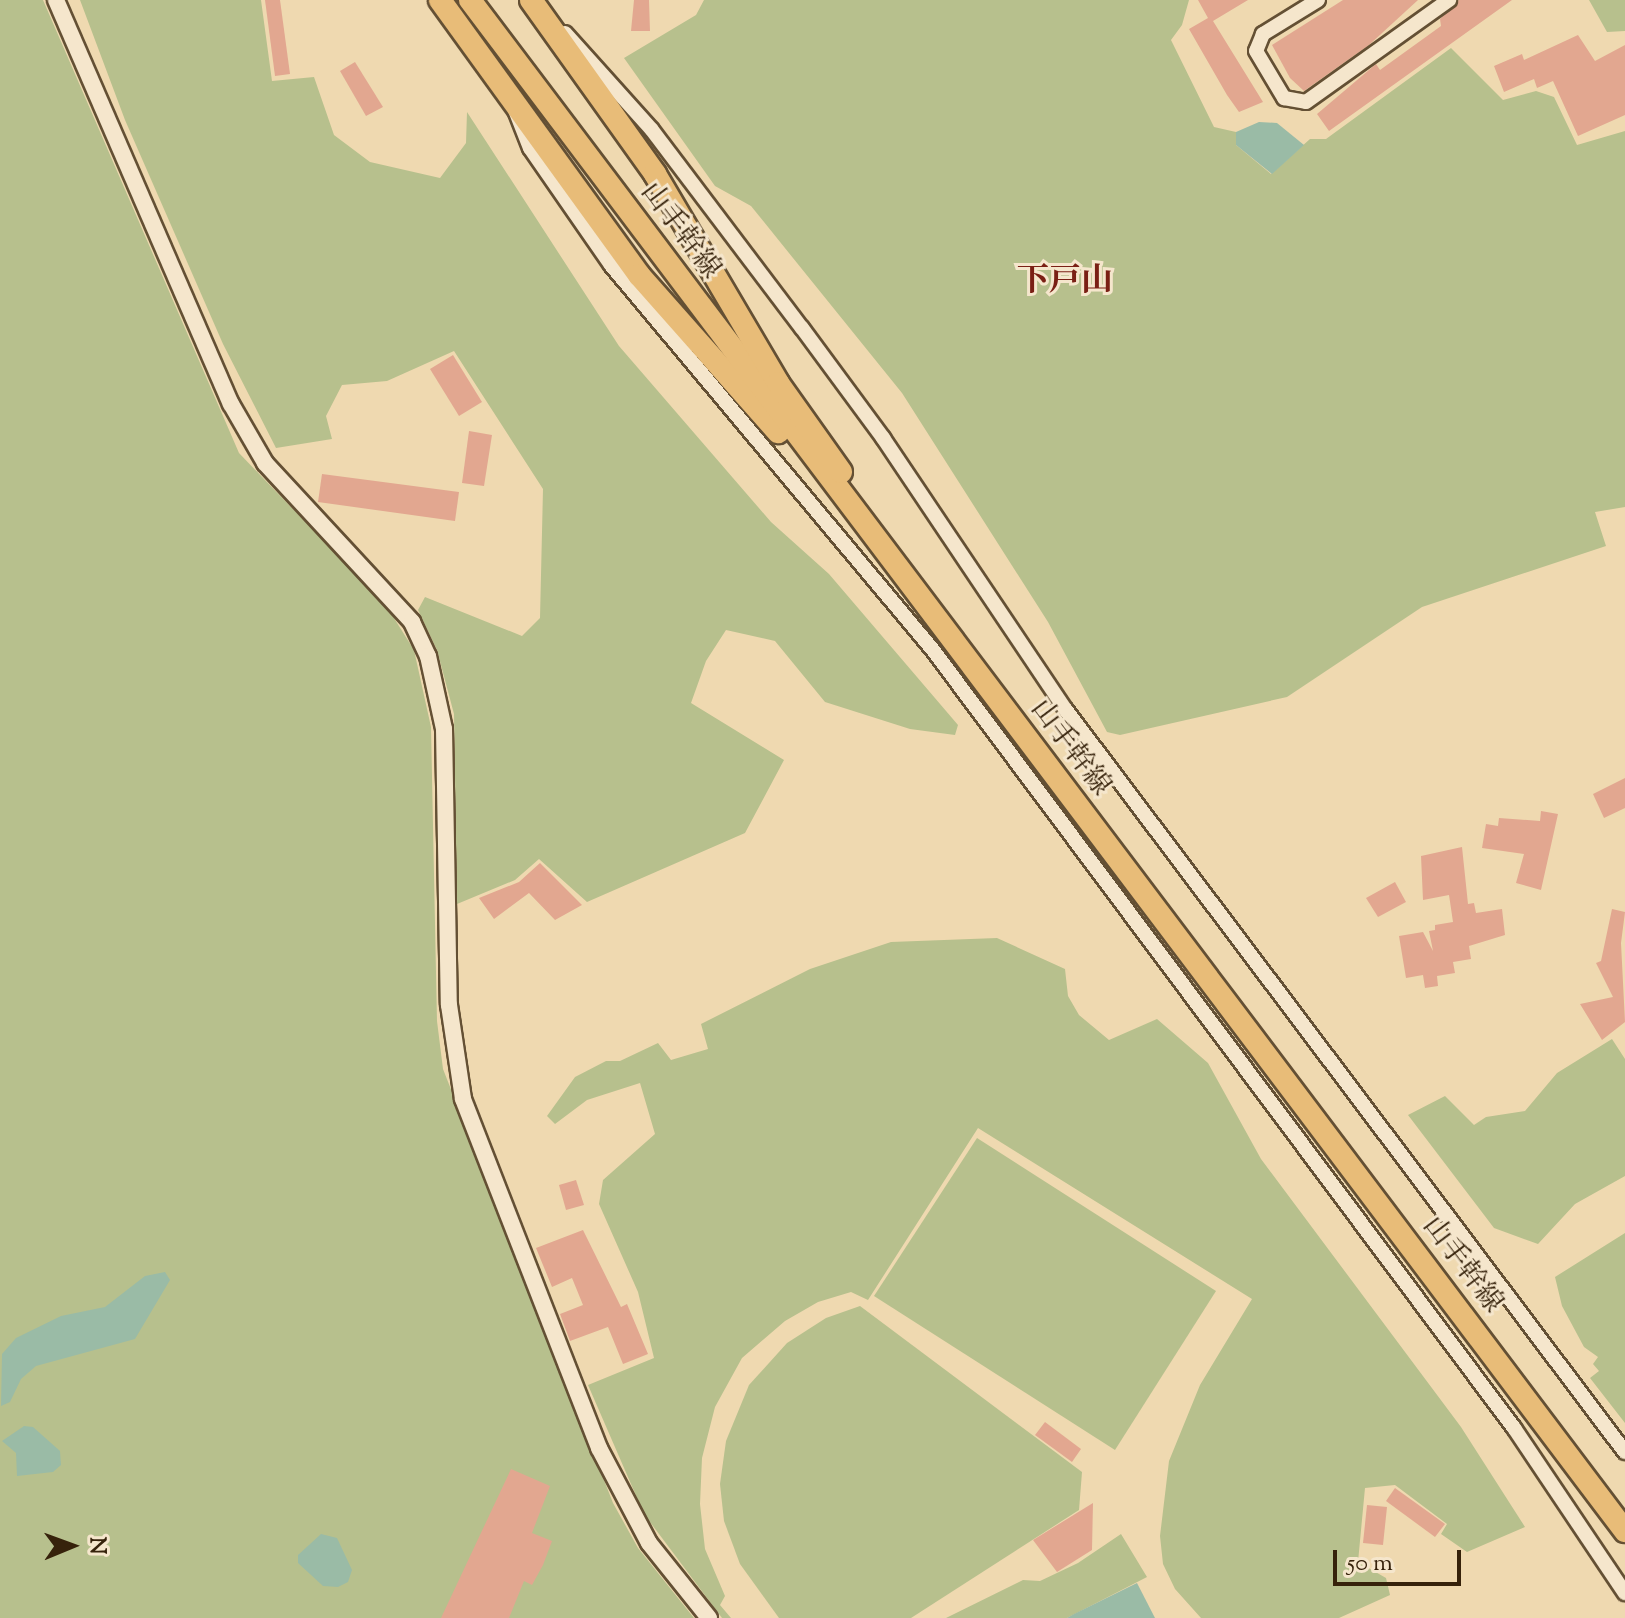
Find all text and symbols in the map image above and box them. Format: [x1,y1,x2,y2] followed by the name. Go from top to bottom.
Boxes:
[633,176,727,286] street label: 山手幹線
[1017,263,1113,301] district label: 下戸山
[1023,693,1117,803] street label: 山手幹線
[1415,1210,1509,1320] street label: 山手幹線
[32,1506,112,1586] north arrow
[1337,1534,1465,1584] scale bar
[80,1537,112,1555] text: N
[1347,1547,1393,1581] text: 50 m

